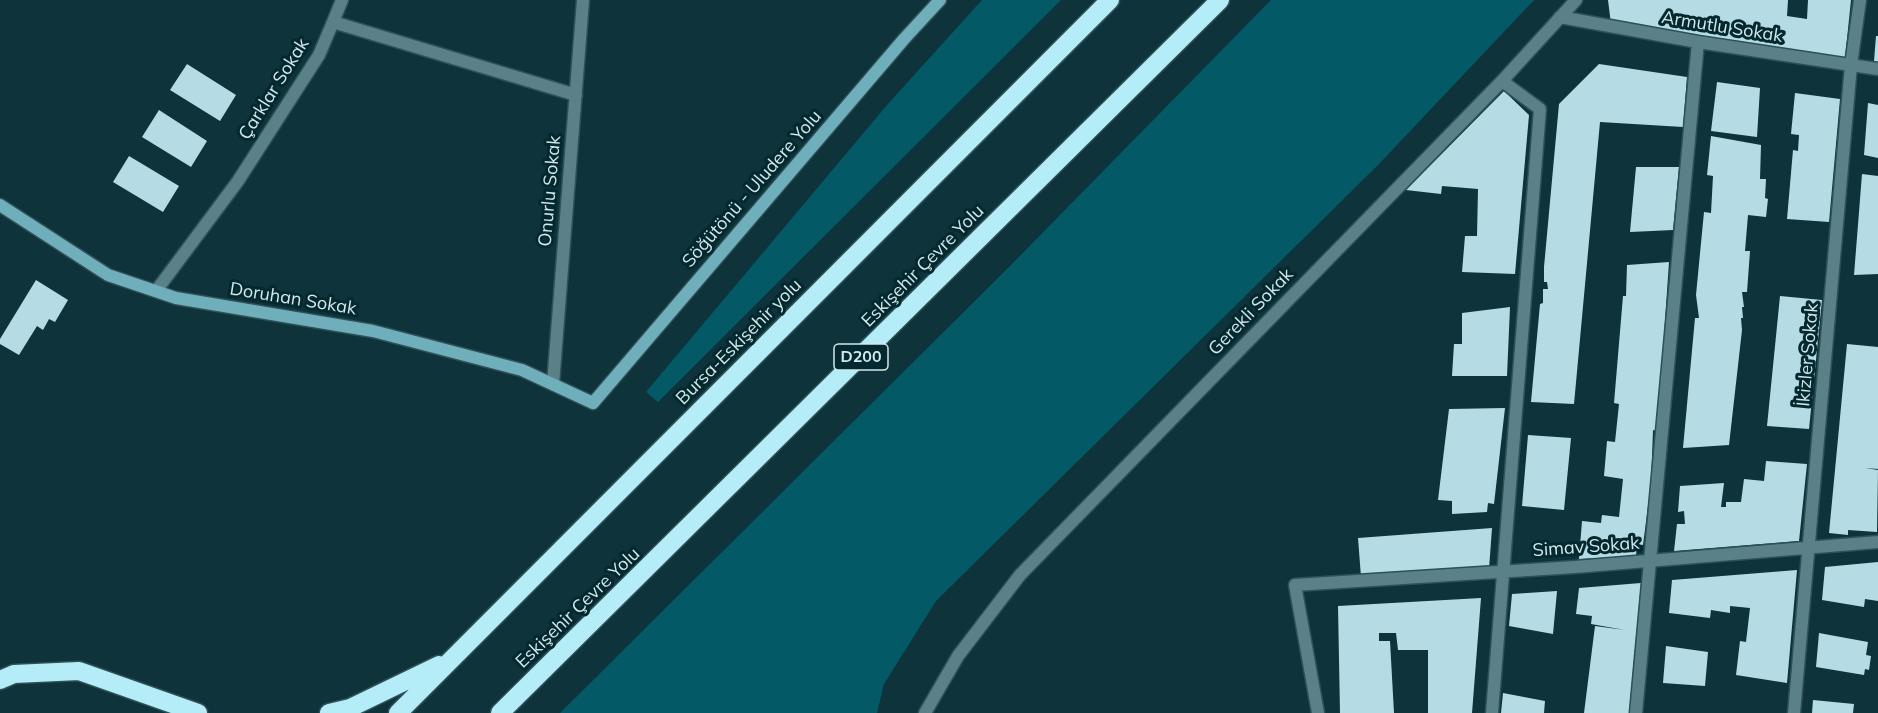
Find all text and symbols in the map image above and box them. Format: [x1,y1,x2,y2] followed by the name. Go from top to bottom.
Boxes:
[1660,7,1784,47] street label: Armutlu Sokak
[234,34,314,144] street label: Çarklar Sokak
[678,106,826,272] street label: Söğütönü - Uludere Yolu
[534,135,566,247] street label: Onurlu Sokak
[857,200,989,332] street label: Eskişehir Çevre Yolu
[1204,264,1298,360] street label: Gerekli Sokak
[672,275,806,409] street label: Bursa-Eskişehir yolu
[228,278,358,320] street label: Doruhan Sokak
[1793,302,1823,408] street label: İkizler Sokak
[834,344,888,370] road number: D200
[1532,532,1640,562] street label: Simav Sokak
[512,543,644,673] street label: Eskişehir Çevre Yolu

